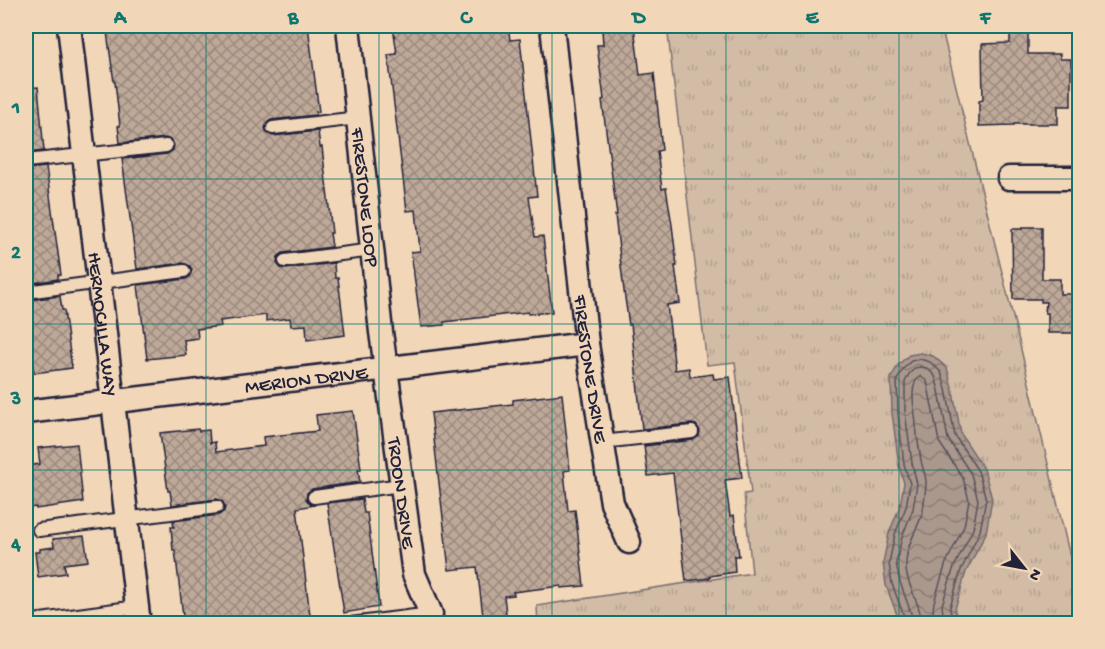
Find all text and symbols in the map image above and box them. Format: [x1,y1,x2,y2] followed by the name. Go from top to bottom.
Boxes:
[113,8,128,31] text: A
[287,8,299,31] text: B
[460,8,474,31] text: C
[630,8,646,31] text: D
[806,8,820,31] text: E
[979,8,992,31] text: F
[11,98,20,121] text: 1
[344,126,382,269] street label: FIRESTONE LOOP
[11,243,21,266] text: 2
[81,251,120,398] street label: HERMOCILLA WAY
[567,293,611,446] street label: FIRESTONE DRIVE
[244,363,371,400] street label: MERION DRIVE
[10,389,21,412] text: 3
[380,435,419,552] street label: TROON DRIVE
[10,535,21,558] text: 4
[994,538,1054,598] north arrow
[1023,565,1045,584] text: N

